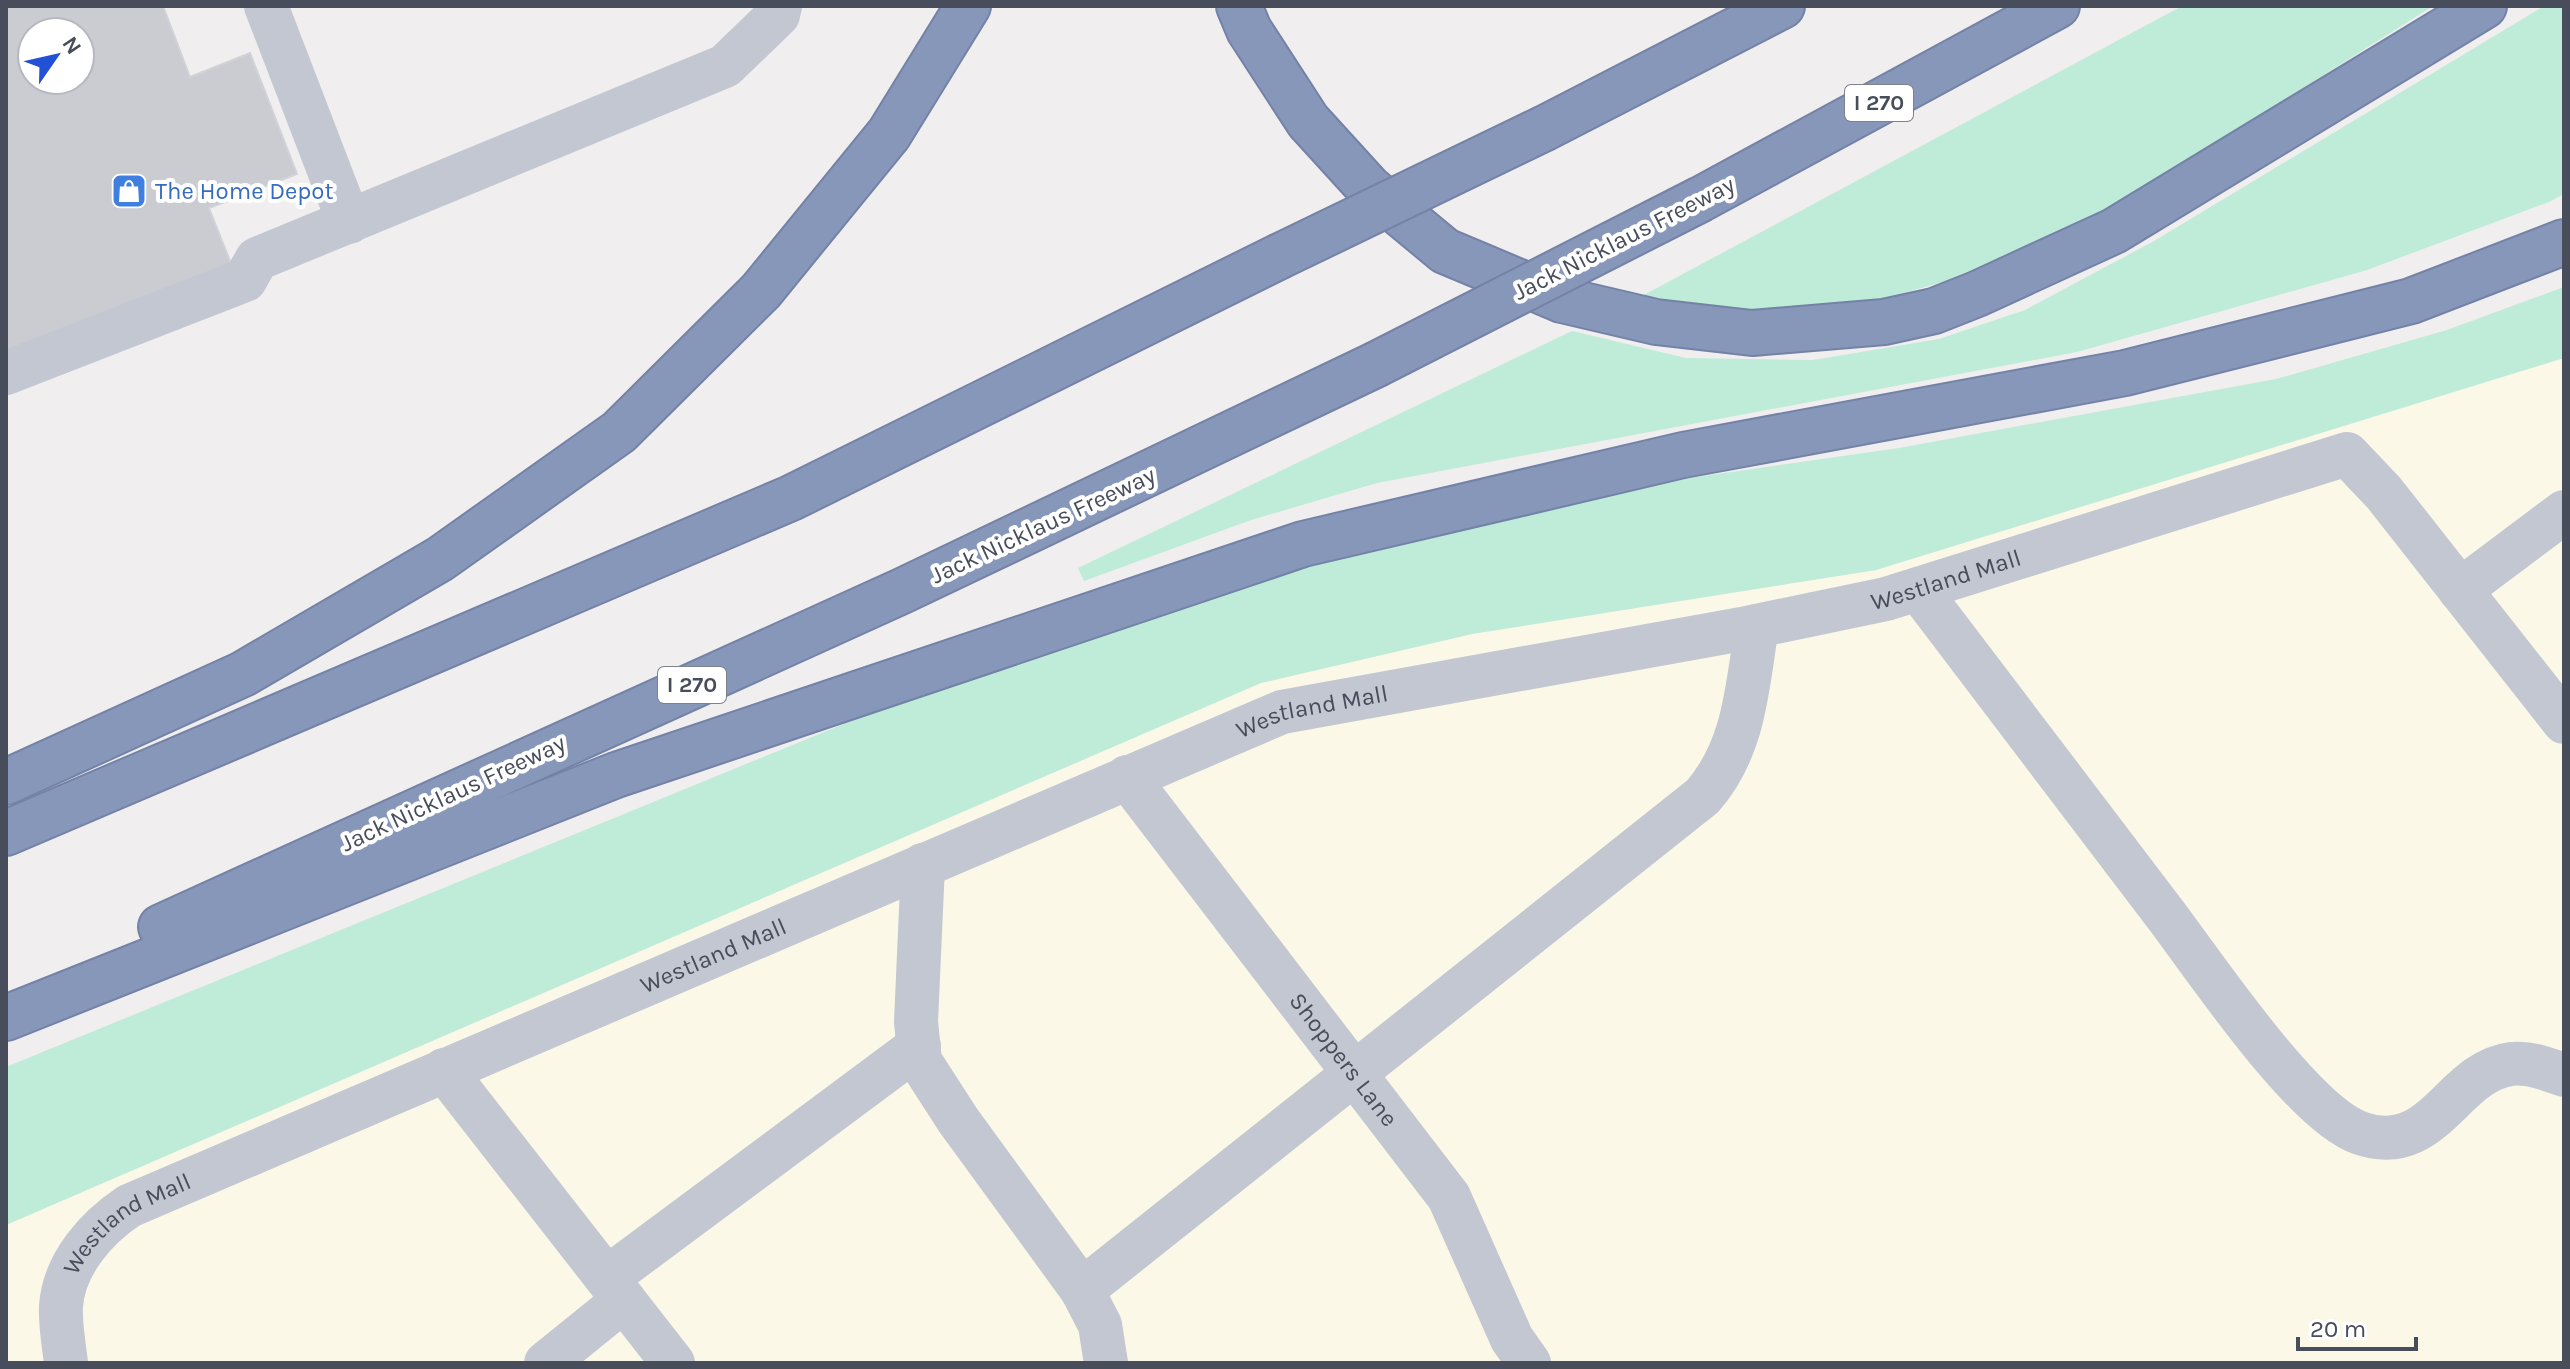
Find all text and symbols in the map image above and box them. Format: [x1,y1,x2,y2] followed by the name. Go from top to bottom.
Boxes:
[16,16,96,96] north arrow
[57,32,87,59] text: N
[1845,85,1913,121] road number: I 270
[1509,170,1739,306] street label: Jack Nicklaus Freeway
[110,172,148,210] shop icon: The Home Depot
[155,177,334,205] place label: The Home Depot
[926,461,1160,589] street label: Jack Nicklaus Freeway
[1868,543,2025,616] street label: Westland Mall
[658,667,726,703] road number: I 270
[1232,679,1390,744] street label: Westland Mall
[336,729,570,857] street label: Jack Nicklaus Freeway
[636,912,791,999] street label: Westland Mall
[1284,987,1404,1132] street label: Shoppers Lane
[57,1167,195,1279] street label: Westland Mall
[2298,1301,2416,1351] scale bar
[2310,1315,2366,1343] text: 20 m

